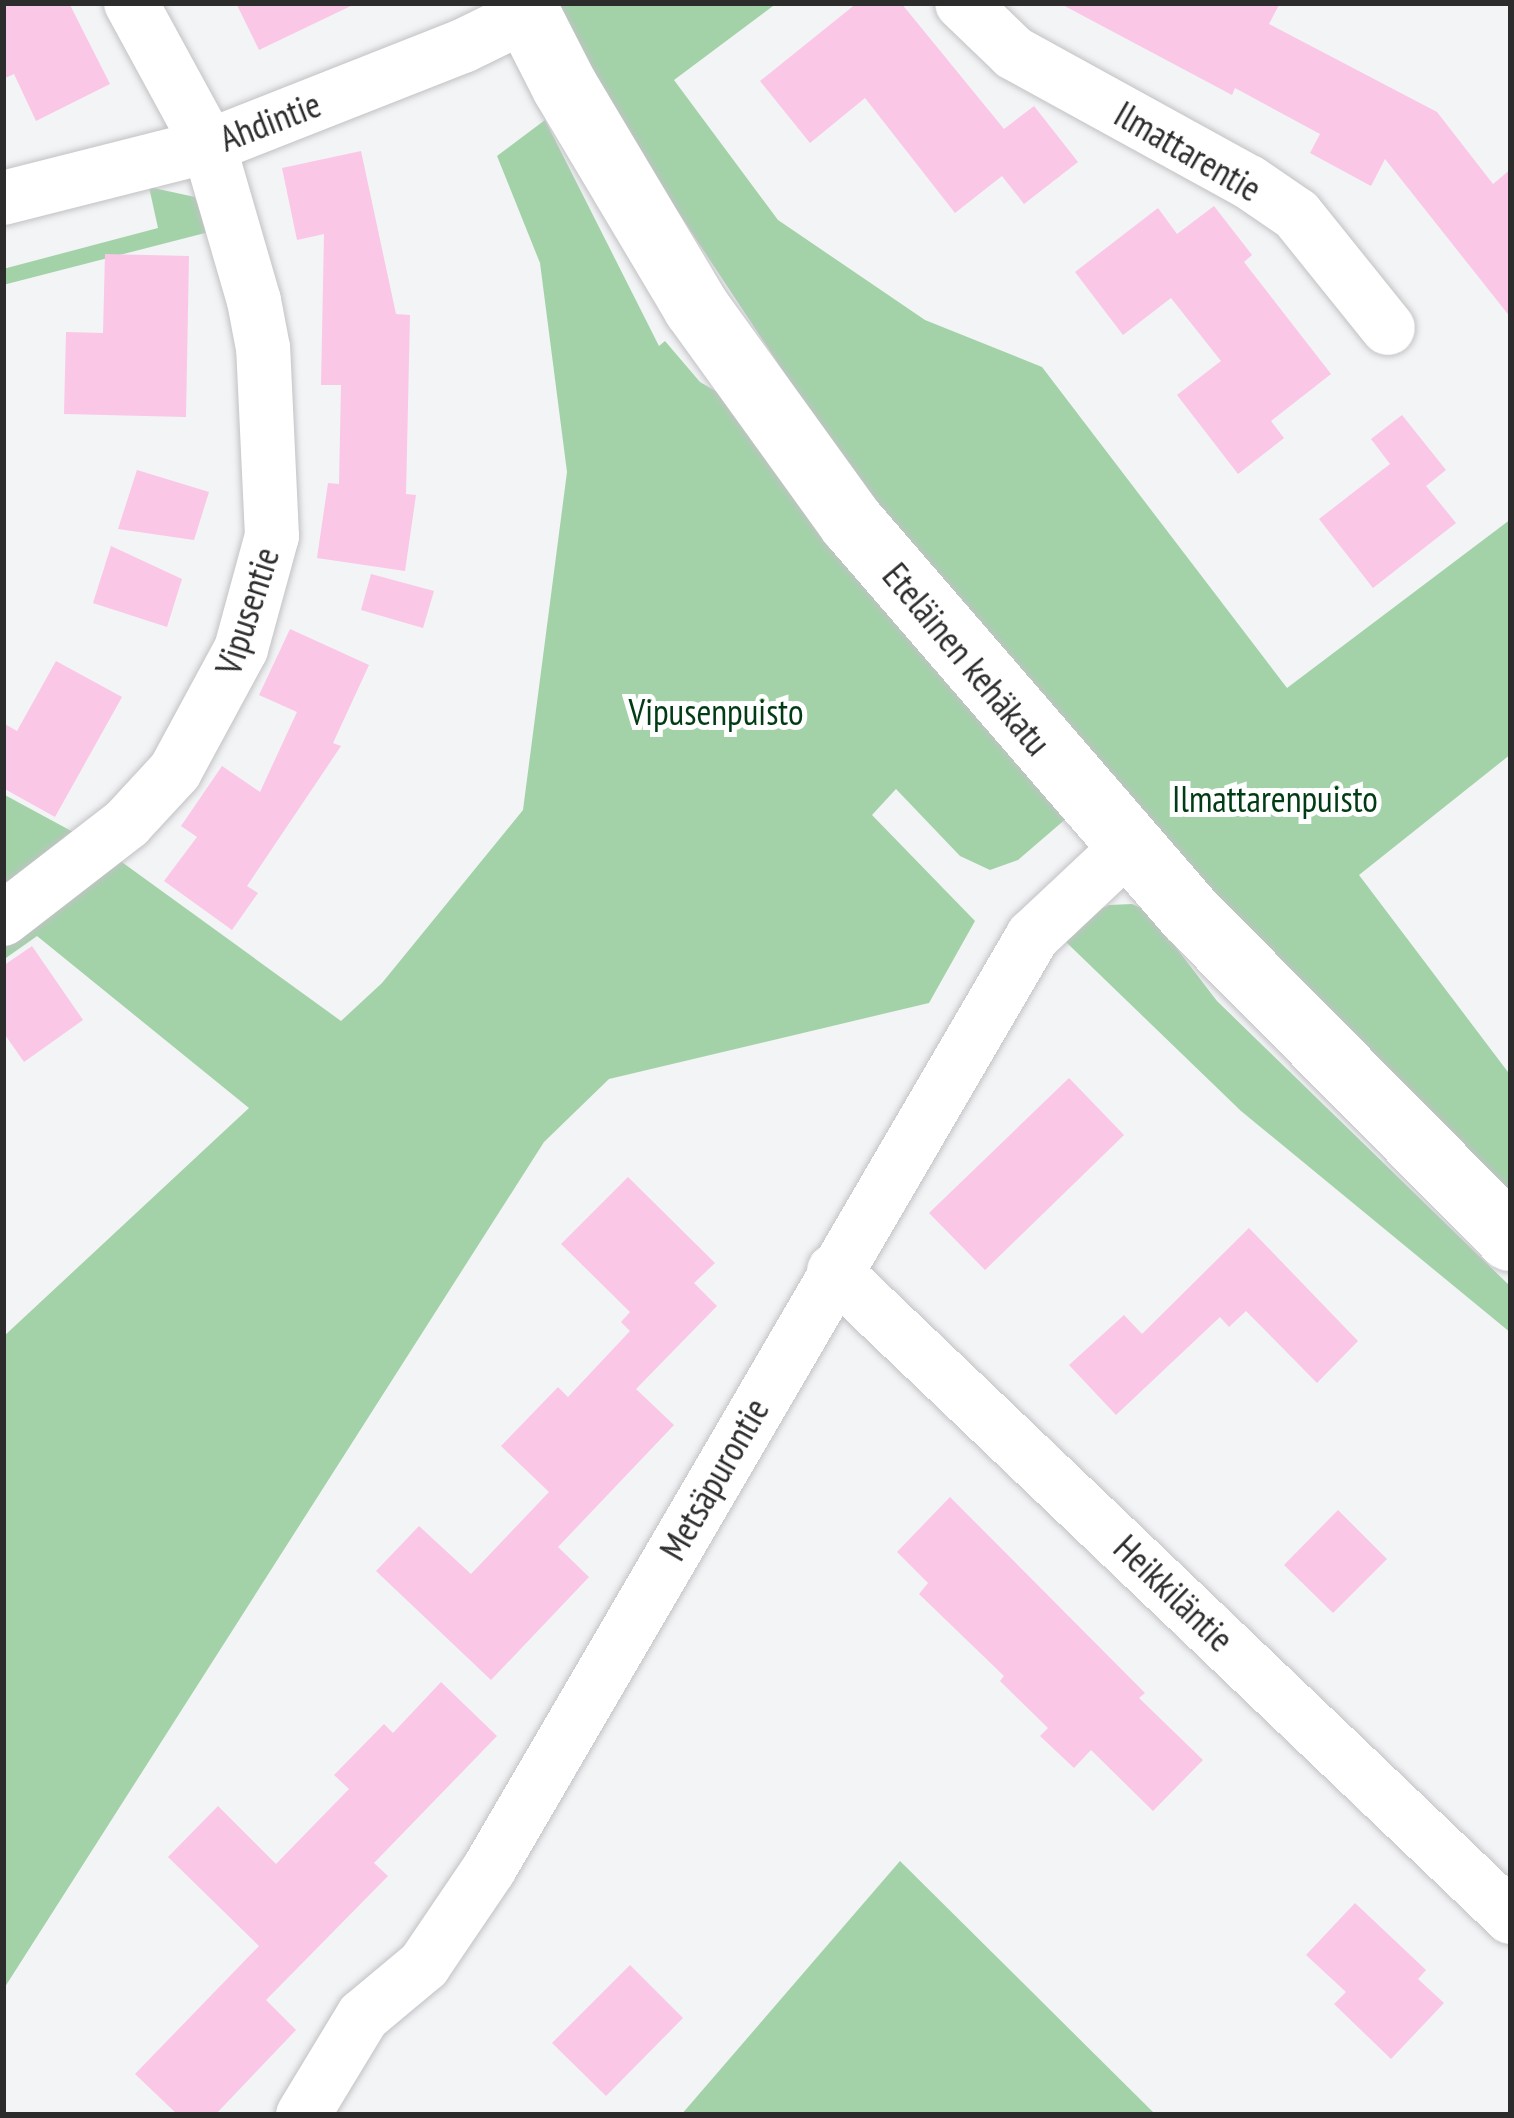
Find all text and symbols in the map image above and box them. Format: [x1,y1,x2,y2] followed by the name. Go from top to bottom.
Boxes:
[213,82,327,160] street label: Ahdintie
[1107,92,1269,210] street label: Ilmattarentie
[206,542,288,680] street label: Vipusentie
[874,554,1060,764] street label: Eteläinen kehäkatu
[628,690,804,734] park label: Vipusenpuisto
[1172,777,1378,821] park label: Ilmattarenpuisto
[650,1391,778,1567] street label: Metsäpurontie
[1105,1526,1243,1660] street label: Heikkiläntie

